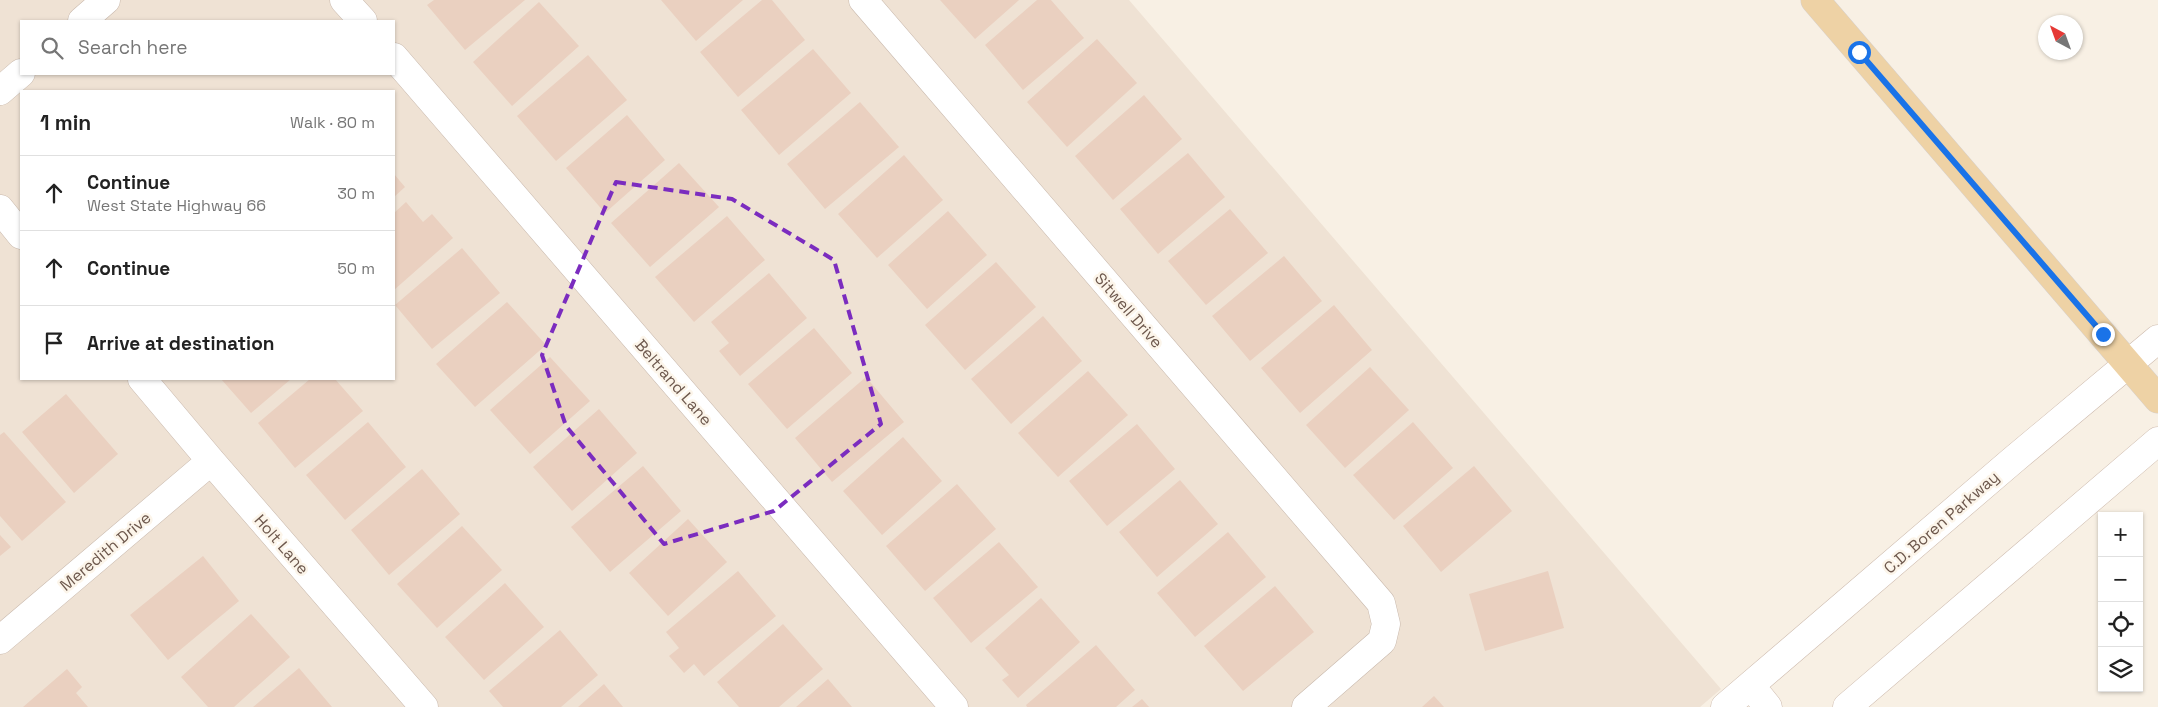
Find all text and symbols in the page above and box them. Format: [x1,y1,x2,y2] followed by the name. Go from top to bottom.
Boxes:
[2038,15,2083,60] north arrow
[20,20,395,75] search box
[38,34,66,62] icon: search
[78,35,188,60] text: Search here
[1848,41,1871,64] route start
[40,109,91,136] text: 1 min
[290,112,375,133] text: Walk · 80 m
[87,170,170,195] text: Continue
[40,179,68,207] icon: ahead
[337,183,375,204] text: 30 m
[87,195,266,216] text: West State Highway 66
[40,254,68,282] icon: ahead
[87,256,170,281] text: Continue
[337,258,375,279] text: 50 m
[1090,268,1167,353] street label: Sitwell Drive
[2092,323,2115,346] route end
[40,329,68,357] icon: arrive
[87,331,275,356] text: Arrive at destination
[630,335,717,430] street label: Beltrand Lane
[1879,466,2004,578] street label: C.D. Boren Parkway
[56,507,155,596] street label: Meredith Drive
[250,510,313,579] street label: Holt Lane
[2098,512,2143,692] map controls
[2098,512,2143,557] button: +
[2098,557,2143,602] button: −
[2098,602,2143,647] button: locate
[2098,647,2143,692] button: layers

